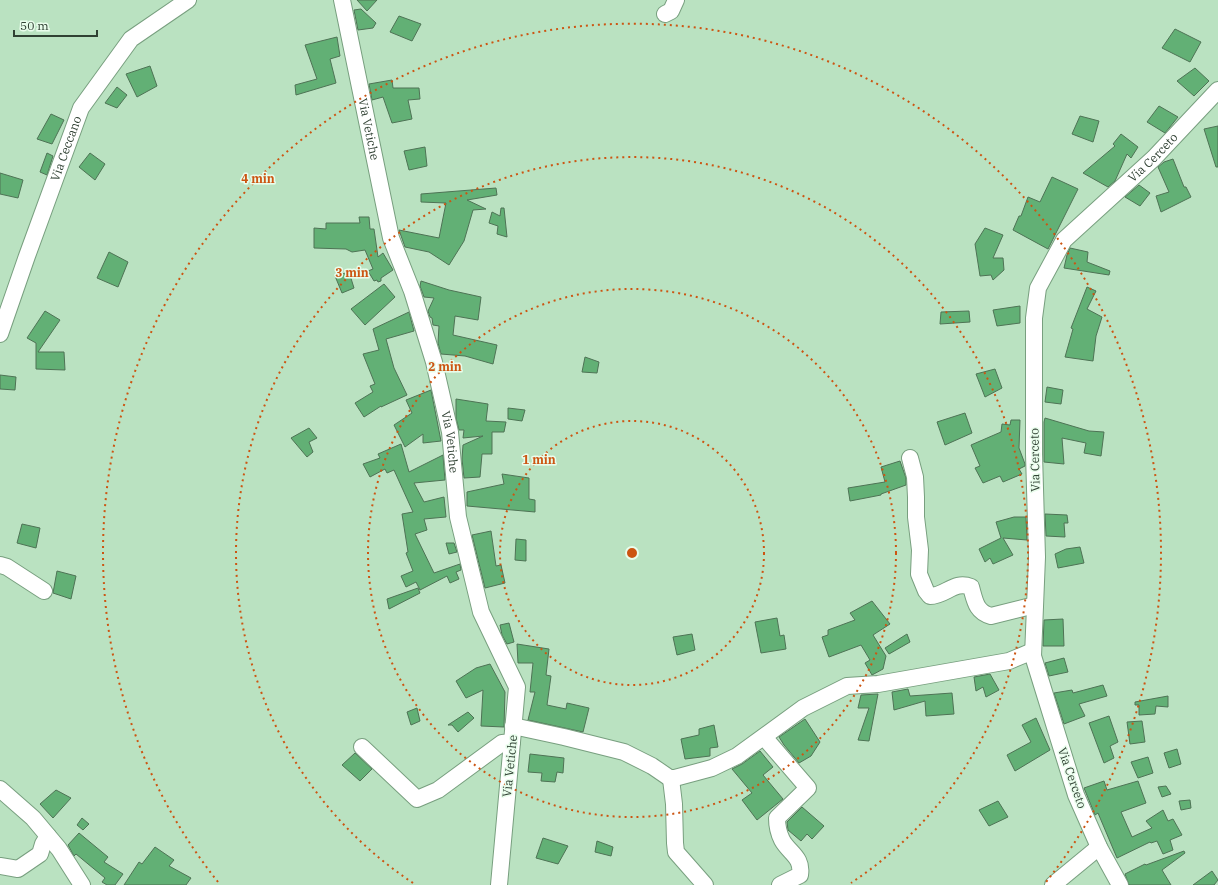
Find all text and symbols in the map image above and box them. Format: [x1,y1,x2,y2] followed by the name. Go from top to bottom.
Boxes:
[14,12,97,38] scale bar
[20,18,49,33] text: 50 m
[355,97,383,161] street label: Via Vetiche
[47,113,85,183] street label: Via Ceccano
[1125,129,1181,185] street label: Via Cerceto
[241,171,275,186] text: 4 min
[335,265,369,280] text: 3 min
[428,359,462,374] text: 2 min
[438,409,462,474] street label: Via Vetiche
[1026,428,1043,492] street label: Via Cerceto
[522,452,556,467] text: 1 min
[625,546,639,560] centre of rings
[499,734,520,798] street label: Via Vetiche
[1055,745,1090,811] street label: Via Cerceto

